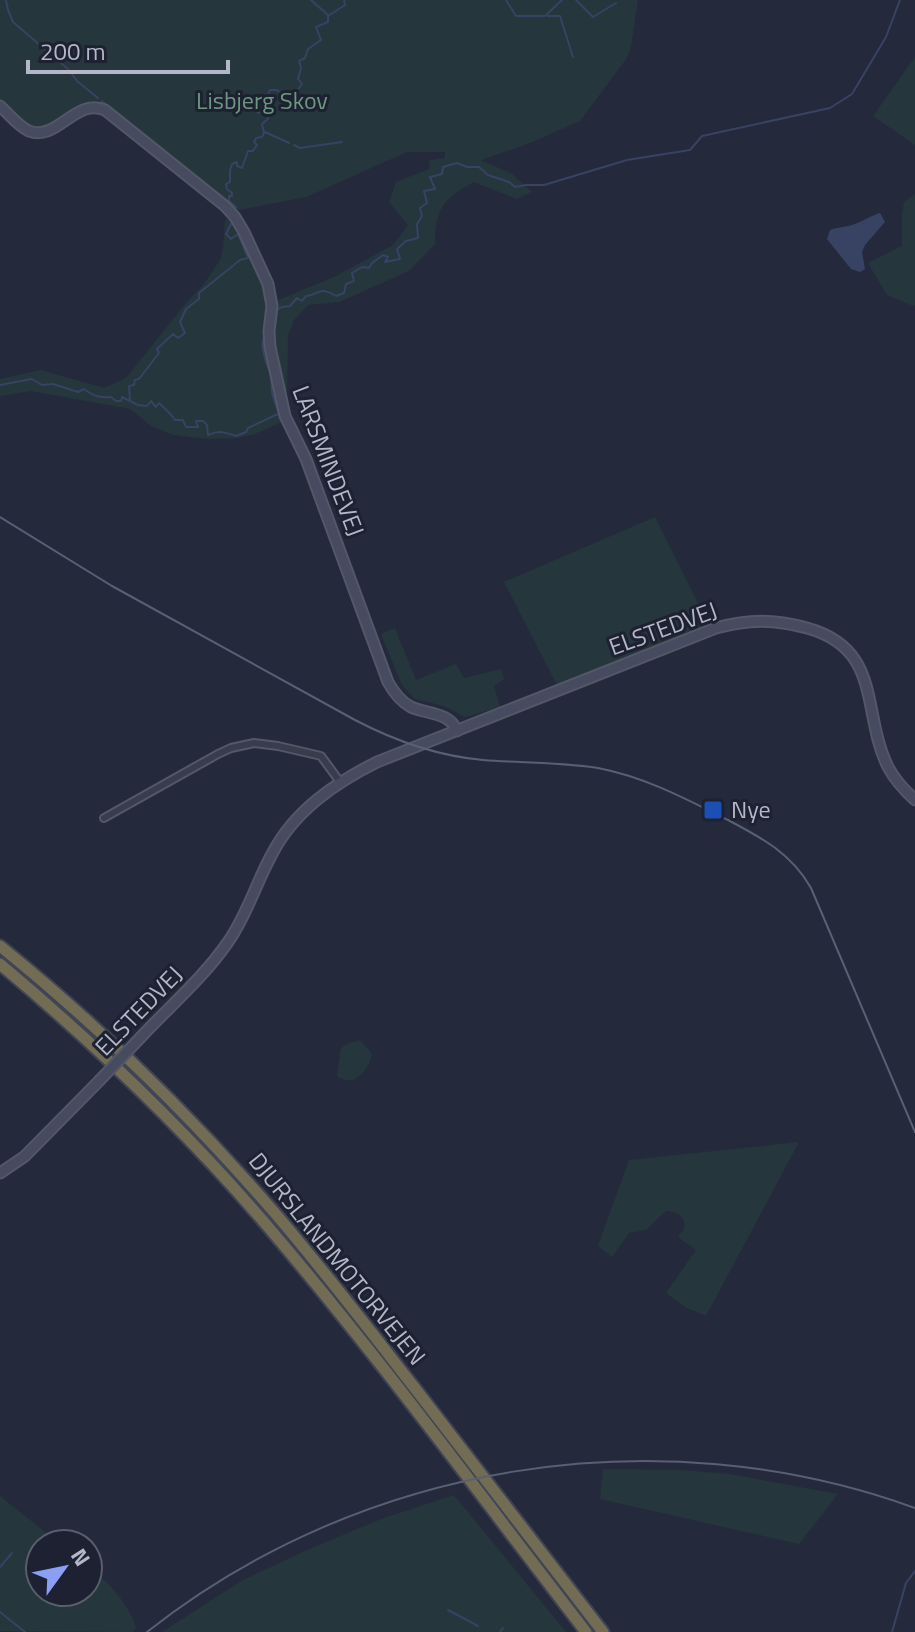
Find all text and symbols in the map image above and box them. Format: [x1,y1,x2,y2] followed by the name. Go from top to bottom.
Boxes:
[28,24,228,74] scale bar
[40,33,106,69] text: 200 m
[196,82,328,118] park label: Lisbjerg Skov
[284,380,374,541] street label: LARSMINDEVEJ
[603,592,722,664] street label: ELSTEDVEJ
[731,791,771,827] place label: Nye
[702,799,724,821] marker: Nye
[86,957,190,1063] street label: ELSTEDVEJ
[241,1144,435,1372] street label: DJURSLANDMOTORVEJEN
[24,1528,104,1608] north arrow
[62,1541,99,1573] text: N

